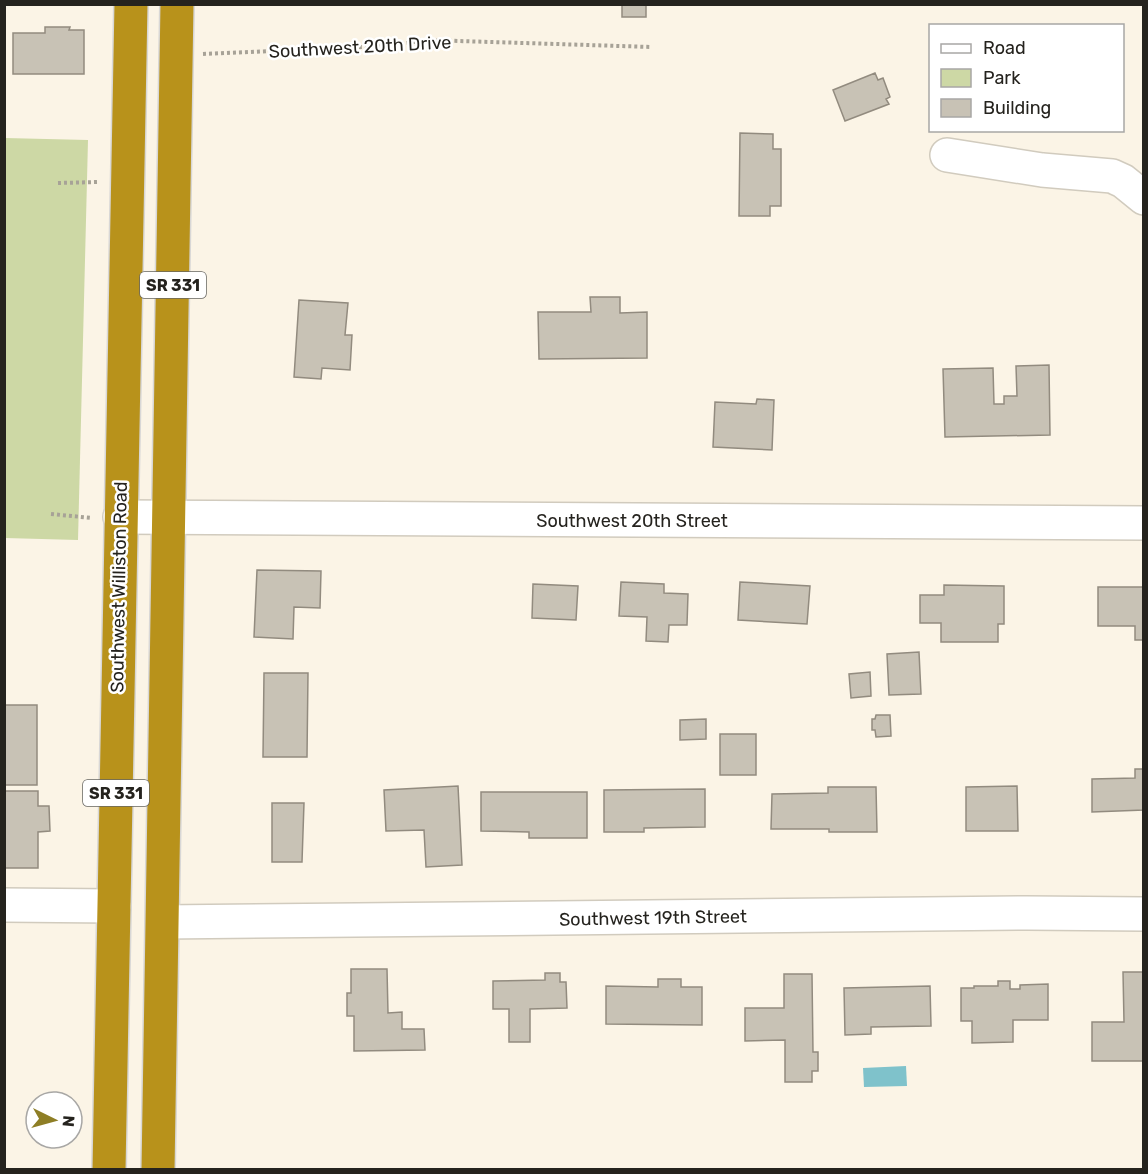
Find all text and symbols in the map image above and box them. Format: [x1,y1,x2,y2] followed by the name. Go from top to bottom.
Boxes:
[929,24,1124,132] legend
[268,31,452,63] street label: Southwest 20th Drive
[983,37,1026,59] text: Road
[983,67,1021,89] text: Park
[983,97,1051,119] text: Building
[140,272,206,298] road number: SR 331
[106,481,132,693] street label: Southwest Williston Road
[536,510,728,532] street label: Southwest 20th Street
[83,780,149,806] road number: SR 331
[559,905,747,931] street label: Southwest 19th Street
[24,1090,84,1150] north arrow
[58,1115,78,1128] text: N

